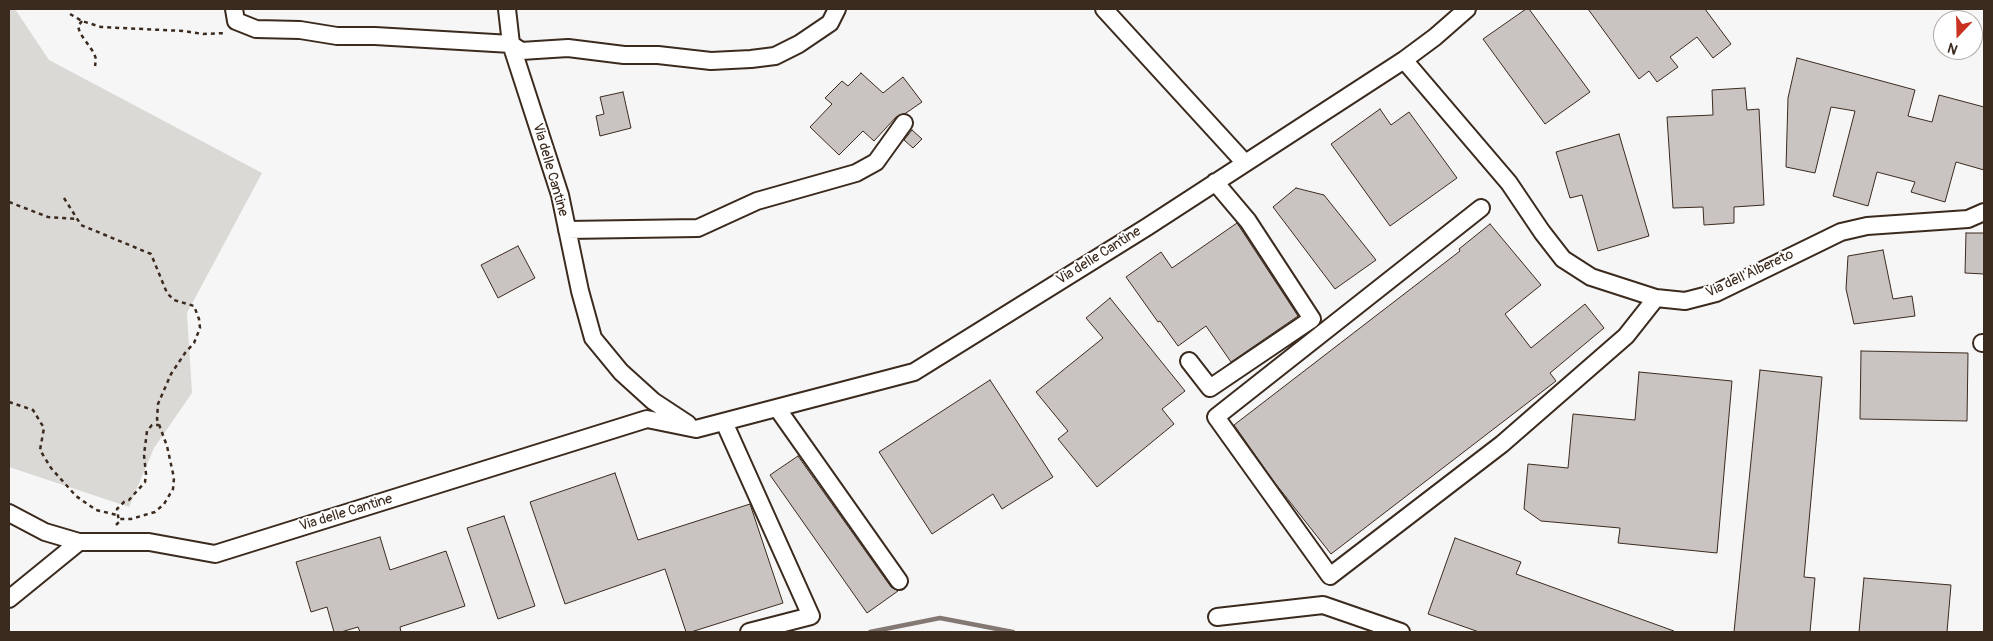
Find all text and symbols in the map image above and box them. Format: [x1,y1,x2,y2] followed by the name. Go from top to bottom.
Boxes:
[1933,10,1983,60] north arrow
[1945,39,1960,58] text: N
[529,121,571,219] street label: Via delle Cantine
[1054,223,1144,289] street label: Via delle Cantine
[1704,246,1796,302] street label: Via dell'Albereto
[298,491,394,535] street label: Via delle Cantine

